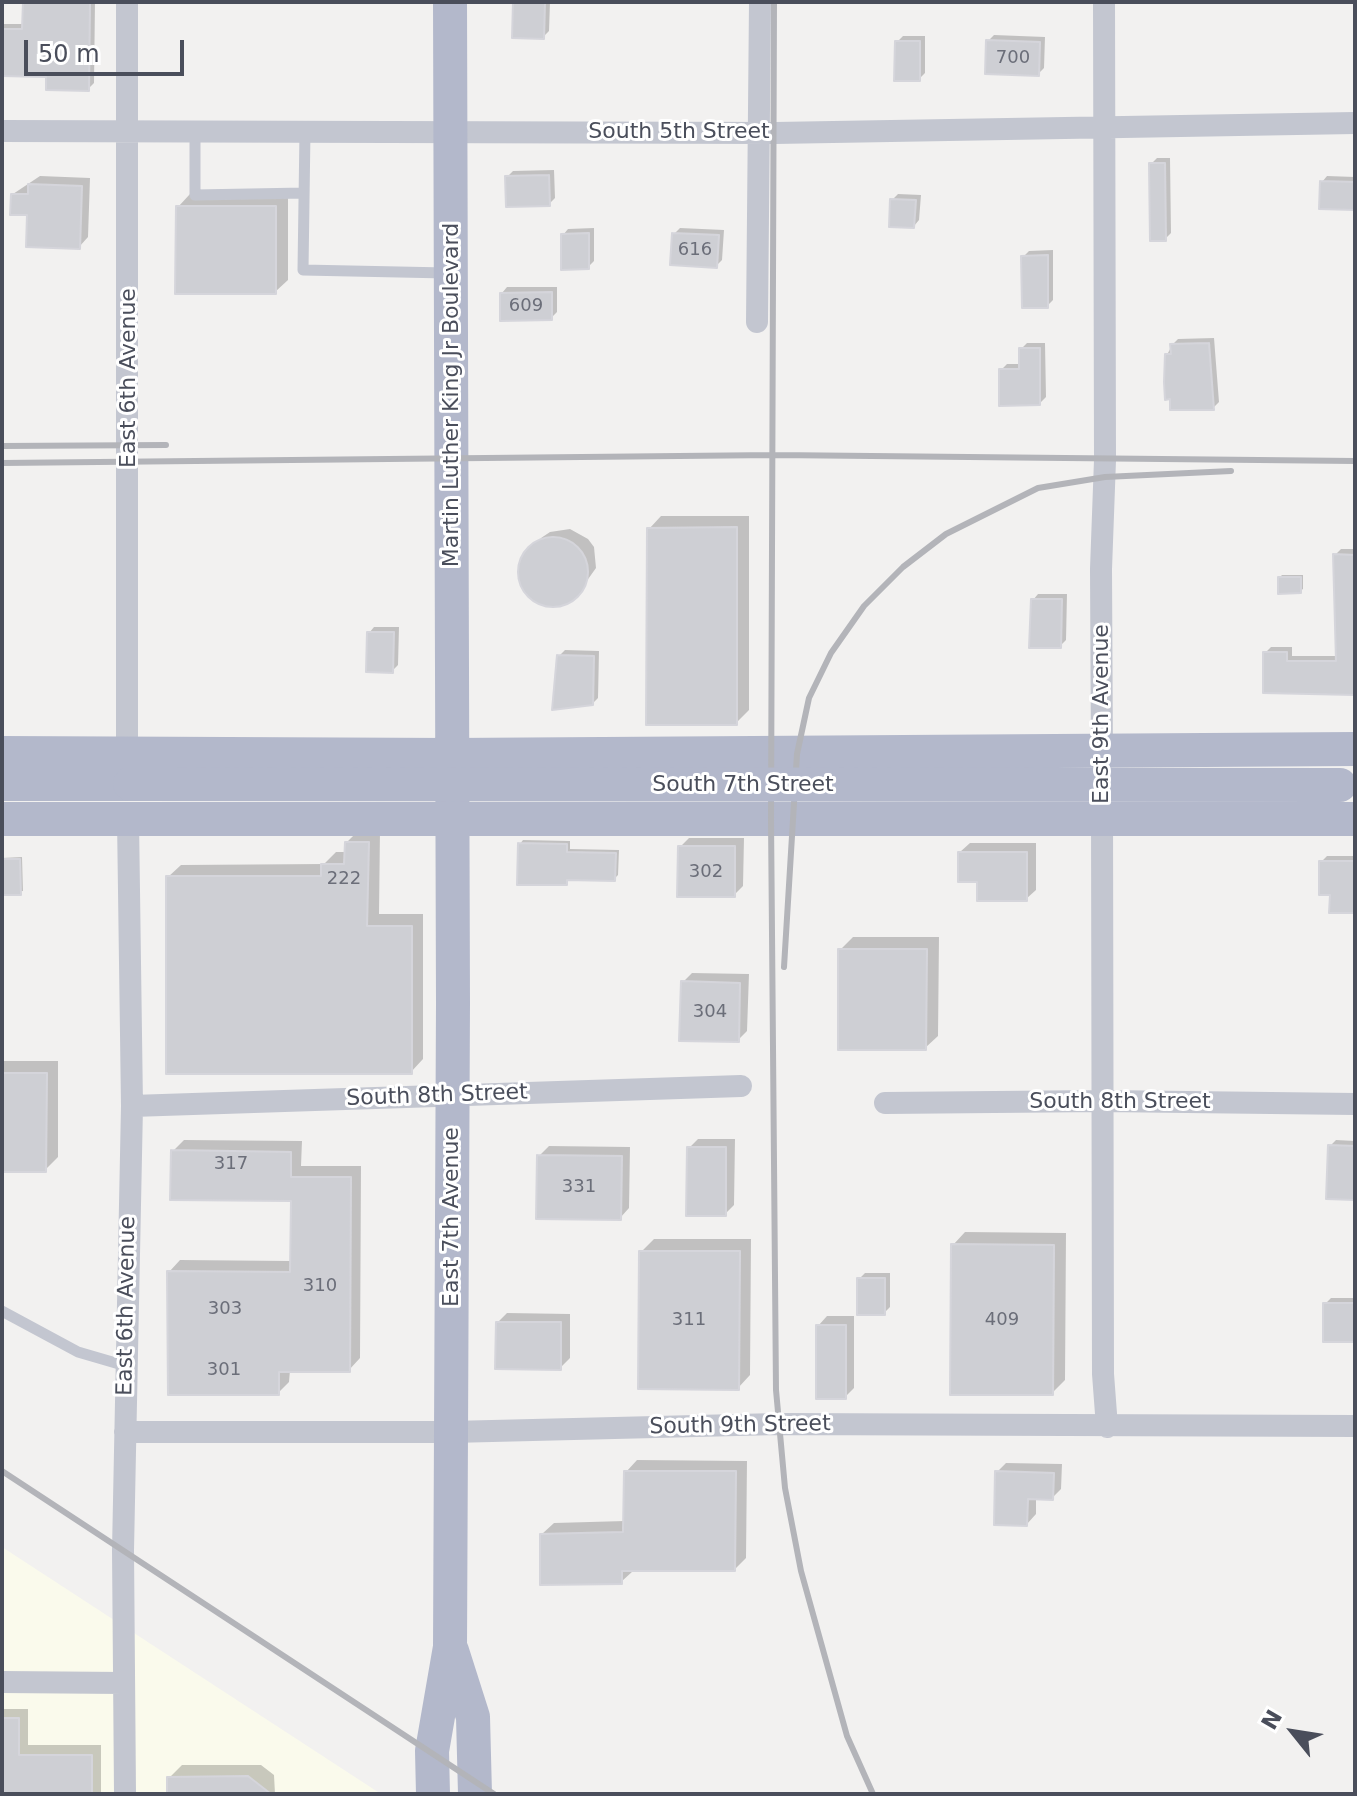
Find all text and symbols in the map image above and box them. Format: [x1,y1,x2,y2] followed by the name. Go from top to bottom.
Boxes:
[28,24,188,74] scale bar
[38,40,100,68] text: 50 m
[996,47,1030,69] house number: 700
[588,119,770,145] street label: South 5th Street
[439,223,465,567] street label: Martin Luther King Jr Boulevard
[678,239,712,261] house number: 616
[116,288,142,468] street label: East 6th Avenue
[509,295,543,317] house number: 609
[1089,624,1115,804] street label: East 9th Avenue
[652,772,834,798] street label: South 7th Street
[689,861,723,883] house number: 302
[327,868,361,890] house number: 222
[693,1001,727,1023] house number: 304
[346,1080,528,1112] street label: South 8th Street
[1029,1089,1211,1115] street label: South 8th Street
[439,1127,465,1307] street label: East 7th Avenue
[214,1153,248,1175] house number: 317
[562,1176,596,1198] house number: 331
[112,1216,142,1396] street label: East 6th Avenue
[303,1275,337,1297] house number: 310
[208,1298,242,1320] house number: 303
[672,1309,706,1331] house number: 311
[985,1309,1019,1331] house number: 409
[207,1359,241,1381] house number: 301
[649,1411,831,1441] street label: South 9th Street
[1253,1692,1333,1772] north arrow
[1256,1706,1287,1734] text: N

